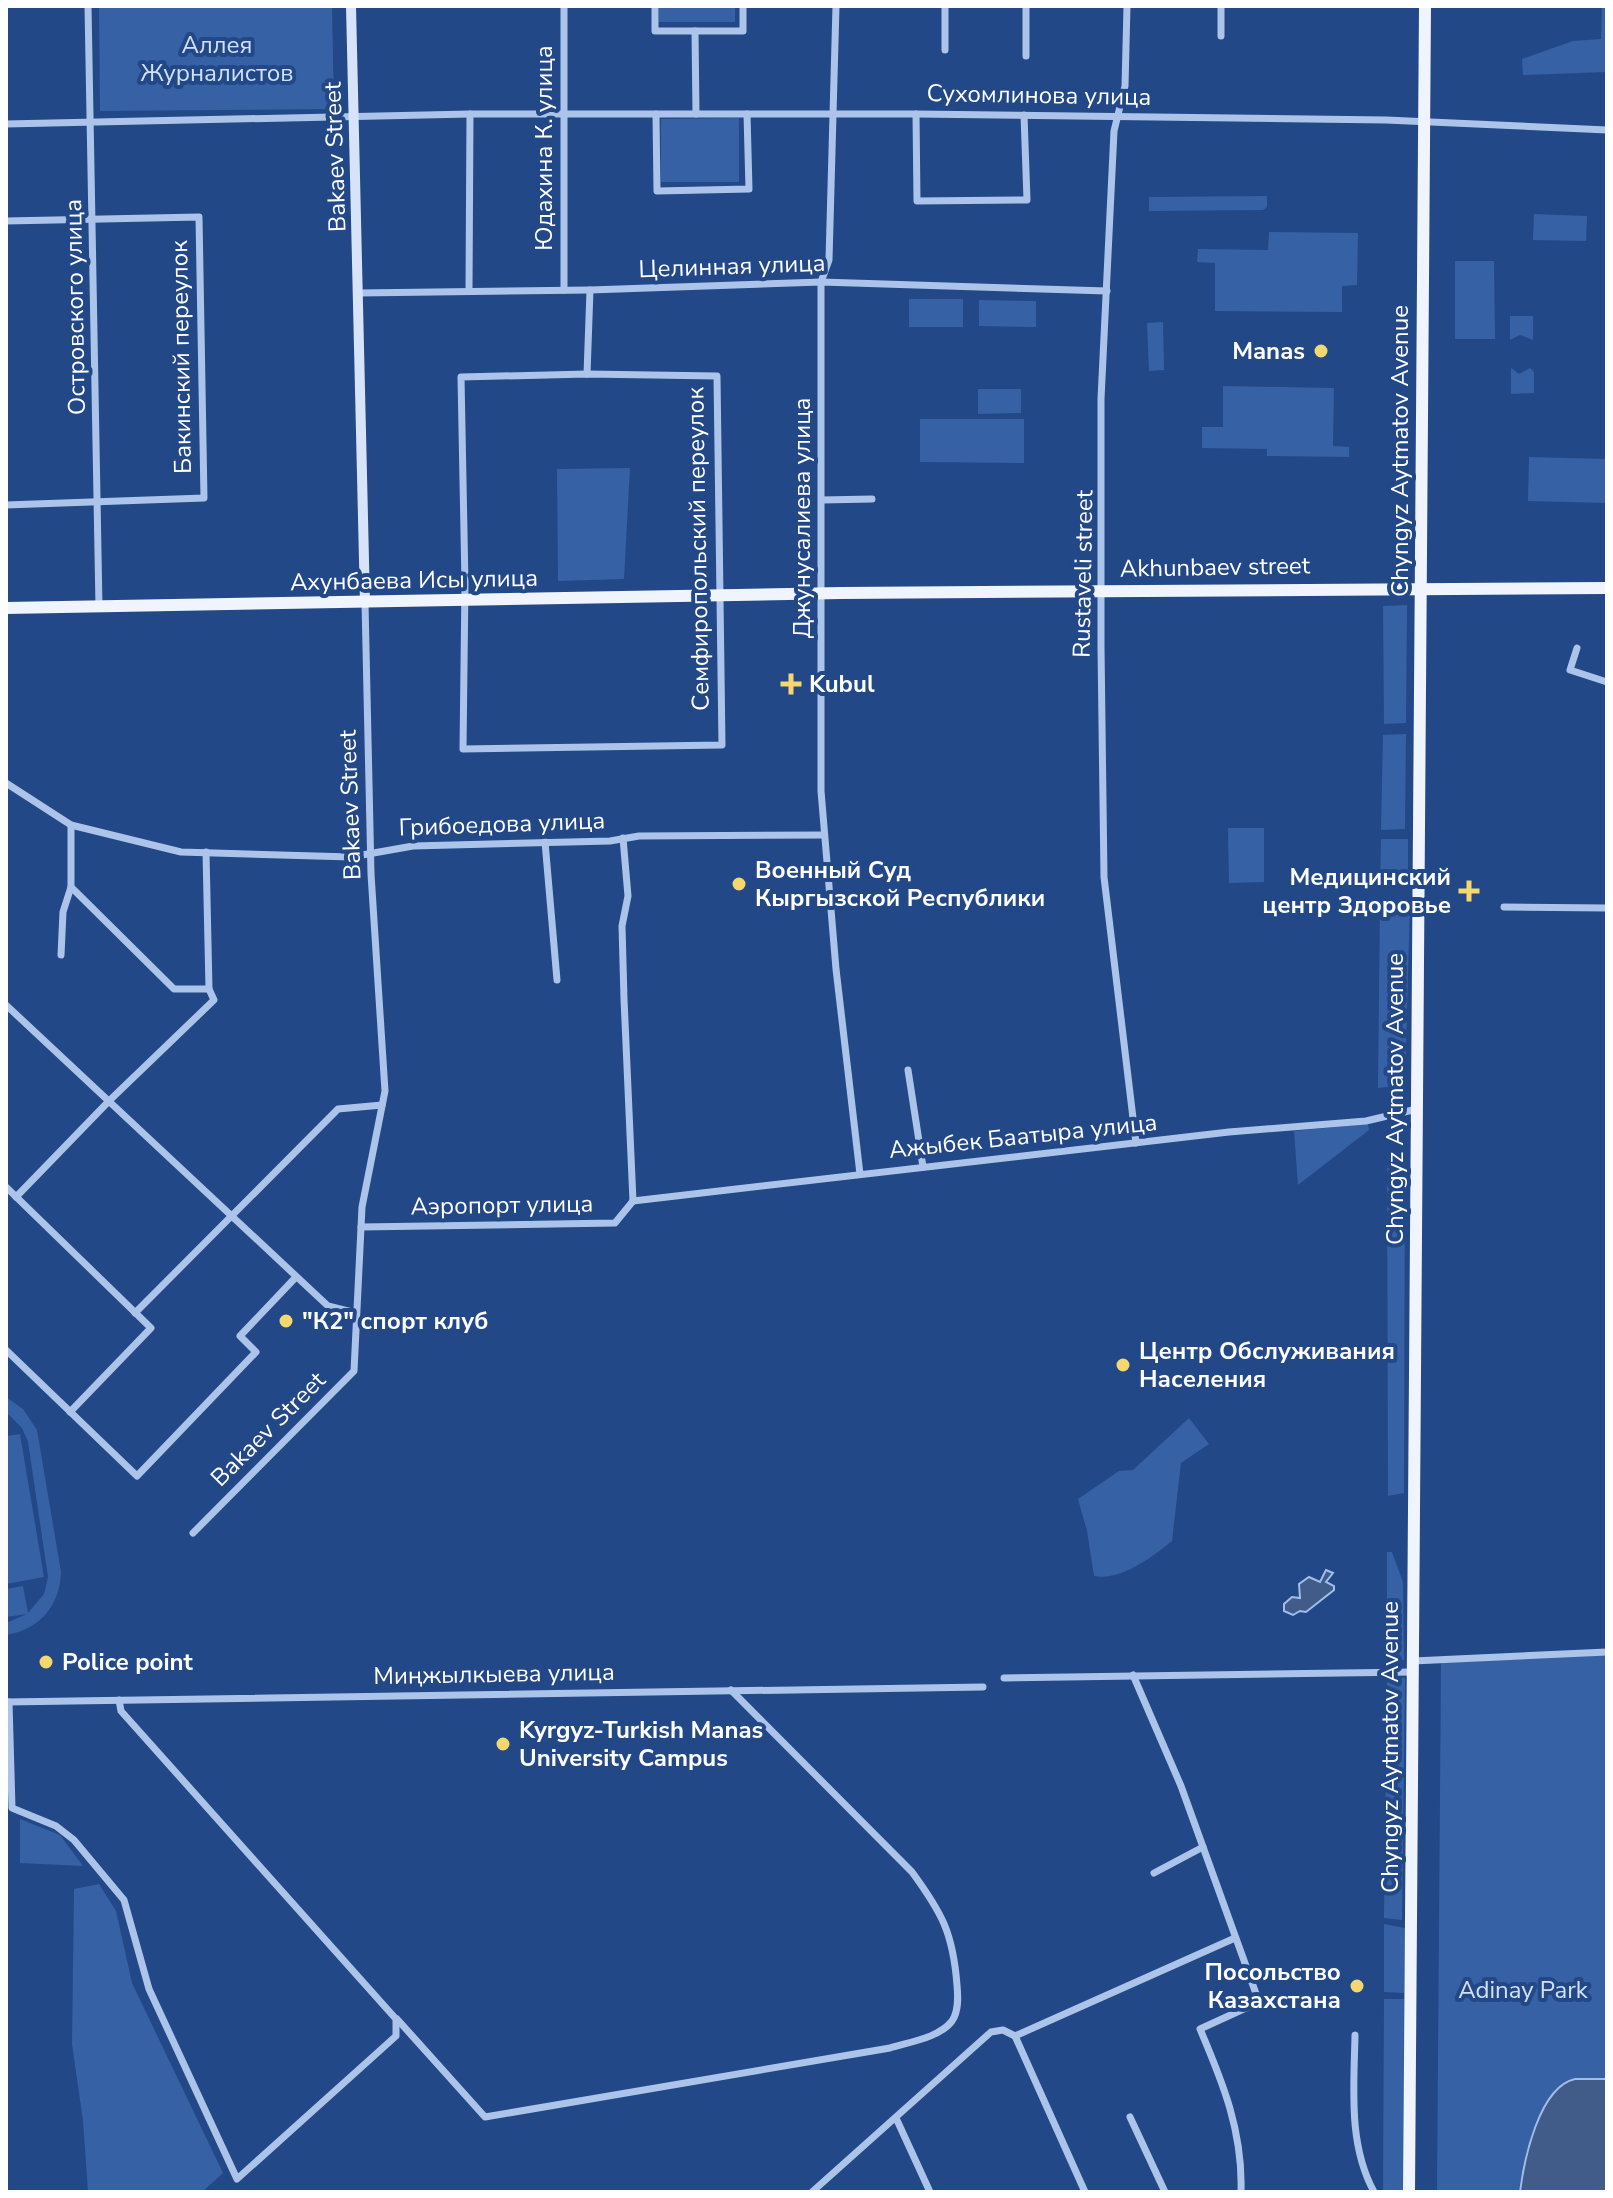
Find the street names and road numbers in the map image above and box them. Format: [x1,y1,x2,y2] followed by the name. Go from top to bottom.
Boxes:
[528,45,560,251] street label: Юдахина К. улица
[926,77,1152,113] street label: Сухомлинова улица
[316,81,354,233] street label: Bakaev Street
[57,199,93,415] street label: Островского улица
[163,240,199,474] street label: Бакинский переулок
[638,247,826,285] street label: Целинная улица
[1384,305,1416,597] street label: Chyngyz Aytmatov Avenue
[679,386,717,711] street label: Семфиропольский переулок
[786,398,818,638] street label: Джунусалиева улица
[1066,489,1100,658] street label: Rustaveli street
[1120,549,1311,585] street label: Akhunbaev street
[290,562,538,598] street label: Ахунбаева Исы улица
[331,729,369,881] street label: Bakaev Street
[398,804,606,844] street label: Грибоедова улица
[1379,953,1411,1245] street label: Chyngyz Aytmatov Avenue
[887,1106,1159,1166] street label: Ажыбек Баатыра улица
[410,1187,594,1223] street label: Аэропорт улица
[204,1364,333,1493] street label: Bakaev Street
[1374,1601,1406,1893] street label: Chyngyz Aytmatov Avenue
[373,1656,615,1692] street label: Миңжылкыева улица

